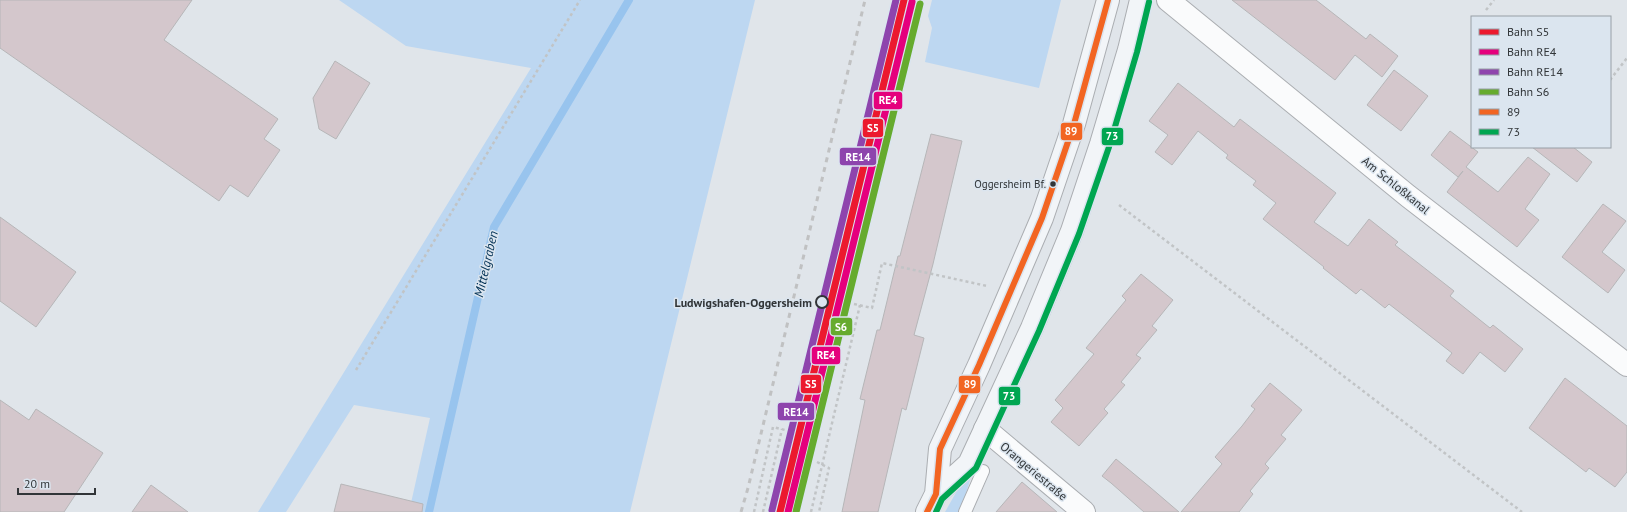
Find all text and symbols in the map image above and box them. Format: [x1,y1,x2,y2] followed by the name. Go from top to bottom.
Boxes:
[1471,16,1611,148] legend
[1507,24,1549,39] text: Bahn S5
[1507,44,1557,59] text: Bahn RE4
[1507,64,1563,79] text: Bahn RE14
[1507,84,1549,99] text: Bahn S6
[873,91,903,110] line badge: RE4
[879,93,898,107] text: RE4
[1507,104,1520,119] text: 89
[862,118,884,138] line badge: S5
[867,121,879,135] text: S5
[1060,122,1083,141] line badge: 89
[1065,124,1077,138] text: 89
[1507,124,1520,139] text: 73
[1101,127,1124,146] line badge: 73
[1106,129,1118,143] text: 73
[839,147,877,166] line badge: RE14
[846,150,871,164] text: RE14
[1359,153,1433,217] street label: Am Schloßkanal
[974,177,1046,191] place label: Oggersheim Bf.
[1048,179,1058,189] marker: Oggersheim Bf.
[470,229,502,299] water label: Mittelgraben
[674,295,812,310] place label: Ludwigshafen-Oggersheim
[815,295,829,309] marker: Ludwigshafen-Oggersheim
[830,317,853,336] line badge: S6
[835,320,847,334] text: S6
[811,346,841,365] line badge: RE4
[817,348,836,362] text: RE4
[800,374,822,394] line badge: S5
[958,375,981,394] line badge: 89
[805,377,817,391] text: S5
[964,377,976,391] text: 89
[998,386,1021,406] line badge: 73
[1003,389,1015,403] text: 73
[777,402,815,421] line badge: RE14
[784,405,809,419] text: RE14
[997,439,1071,503] street label: Orangeriestraße
[18,470,95,496] scale bar
[24,476,50,491] text: 20 m

